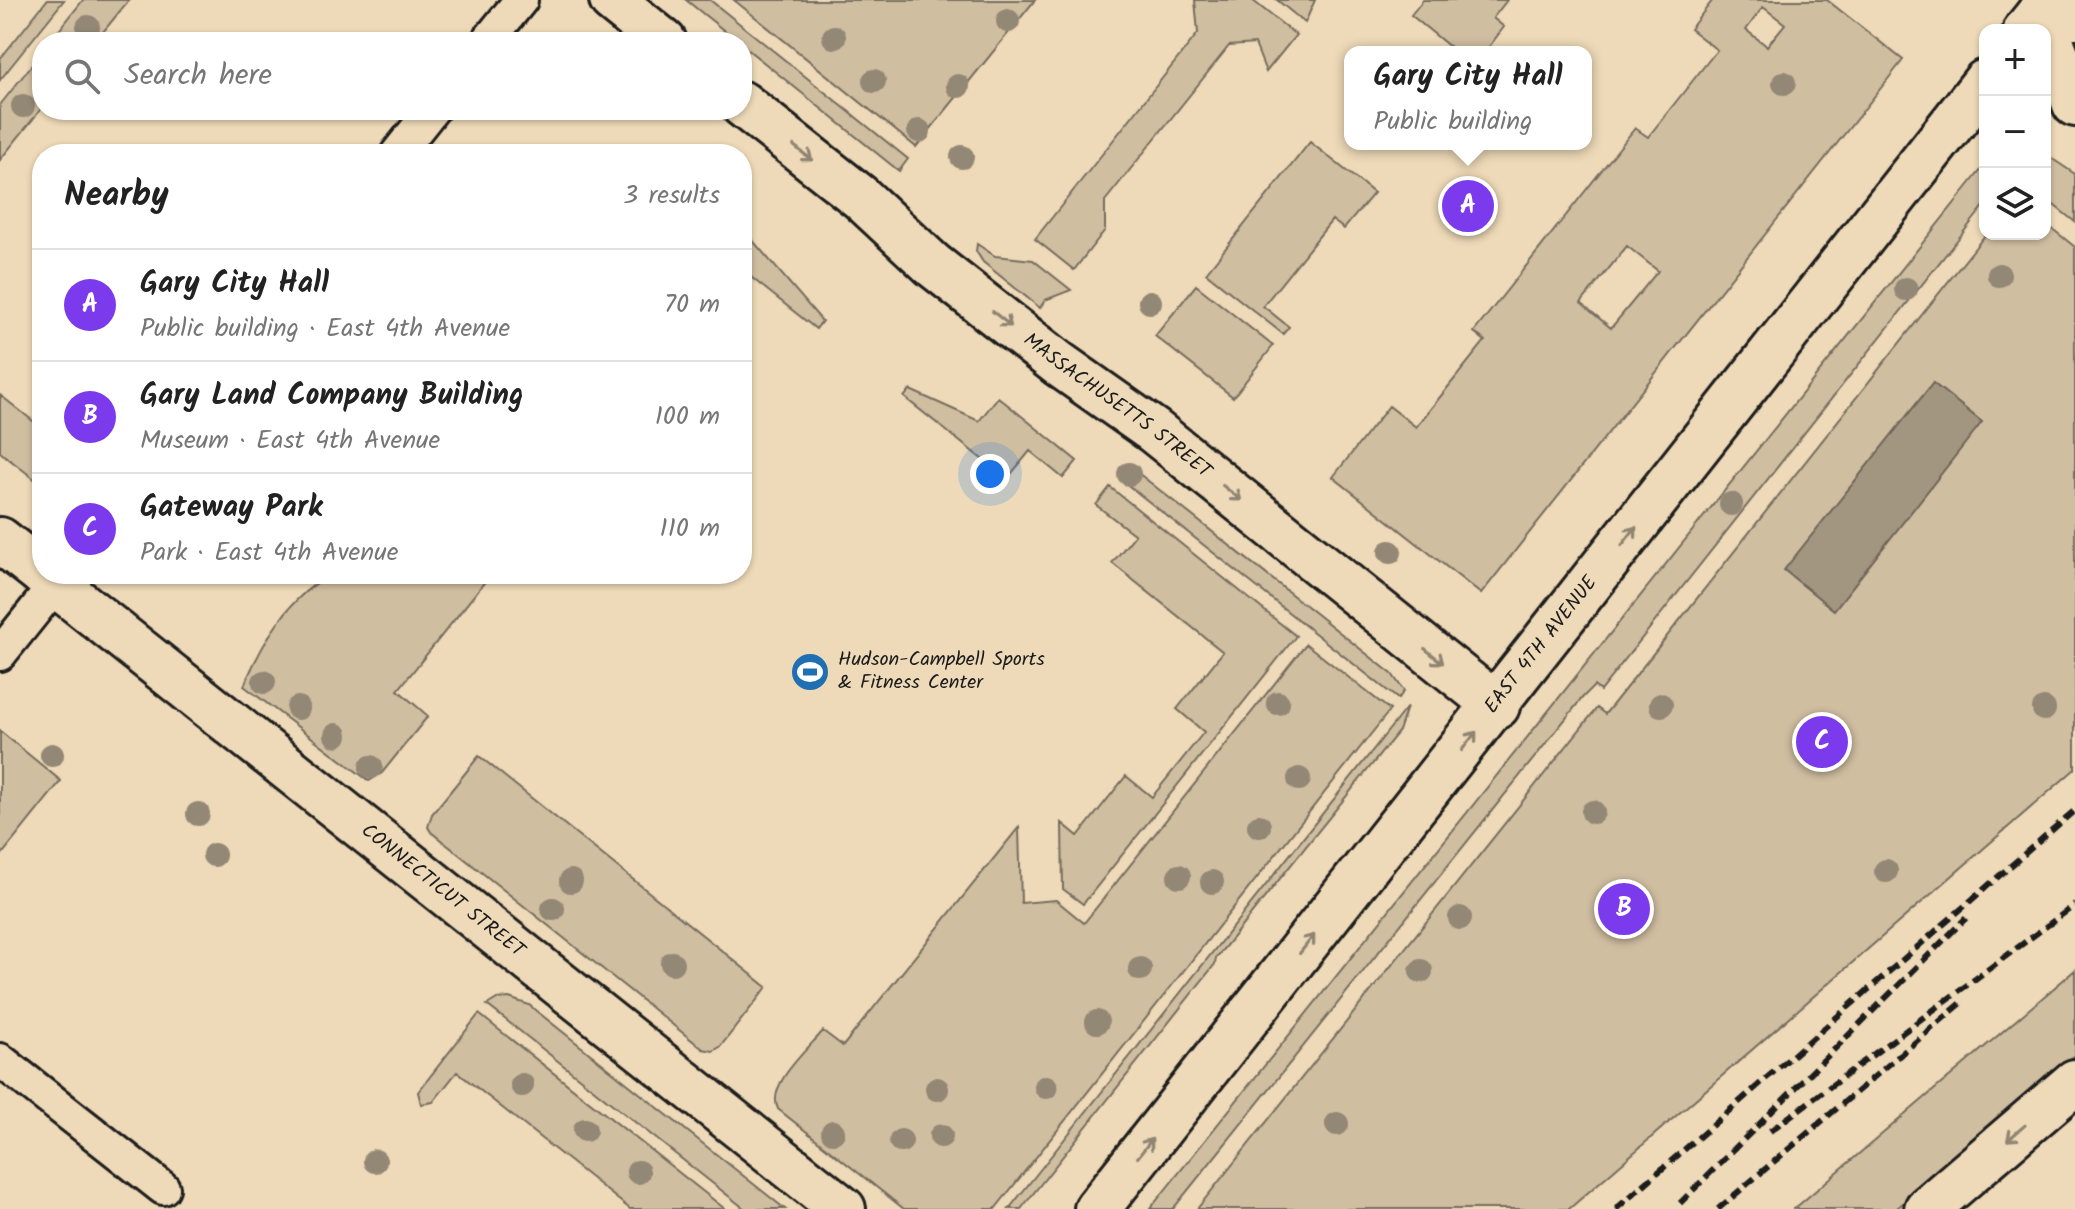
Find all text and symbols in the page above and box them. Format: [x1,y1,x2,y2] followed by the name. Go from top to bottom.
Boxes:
[1979,24,2051,240] map controls
[1979,24,2051,96] button: +
[32,32,752,120] search box
[1344,46,1592,150] popup
[124,52,272,100] text: Search here
[1374,53,1563,101] text: Gary City Hall
[60,54,104,98] icon: search
[1979,96,2051,168] button: −
[1374,101,1532,143] text: Public building
[792,144,813,161] one-way arrow
[1979,168,2051,240] button: layers
[64,169,169,223] text: Nearby
[623,175,720,217] text: 3 results
[1442,176,1494,236] pin: A
[140,260,329,308] text: Gary City Hall
[82,284,98,326] text: A
[664,284,720,326] text: 70 m
[140,308,510,350] text: Public building · East 4th Avenue
[991,311,1012,328] one-way arrow
[1016,325,1220,488] street label: MASSACHUSETTS STREET
[140,372,523,420] text: Gary Land Company Building
[82,396,98,438] text: B
[655,396,720,438] text: 100 m
[140,420,440,462] text: Museum · East 4th Avenue
[970,454,1010,494] your location
[140,484,323,532] text: Gateway Park
[1221,484,1242,502] one-way arrow
[82,508,98,550] text: C
[660,508,720,550] text: 110 m
[1621,526,1638,547] one-way arrow
[140,532,398,574] text: Park · East 4th Avenue
[1477,568,1607,721] street label: EAST 4TH AVENUE
[838,644,1045,699] place label: Hudson-Campbell Sports & Fitness Center
[1424,647,1444,665] one-way arrow
[789,651,831,693] sports icon: Hudson-Campbell Sports & Fitness Center
[1796,712,1848,772] pin: C
[1460,731,1478,752] one-way arrow
[354,816,533,968] street label: CONNECTICUT STREET
[1598,879,1650,939] pin: B
[1298,934,1316,955] one-way arrow
[2006,1123,2026,1141] one-way arrow
[1136,1138,1154,1159] one-way arrow

